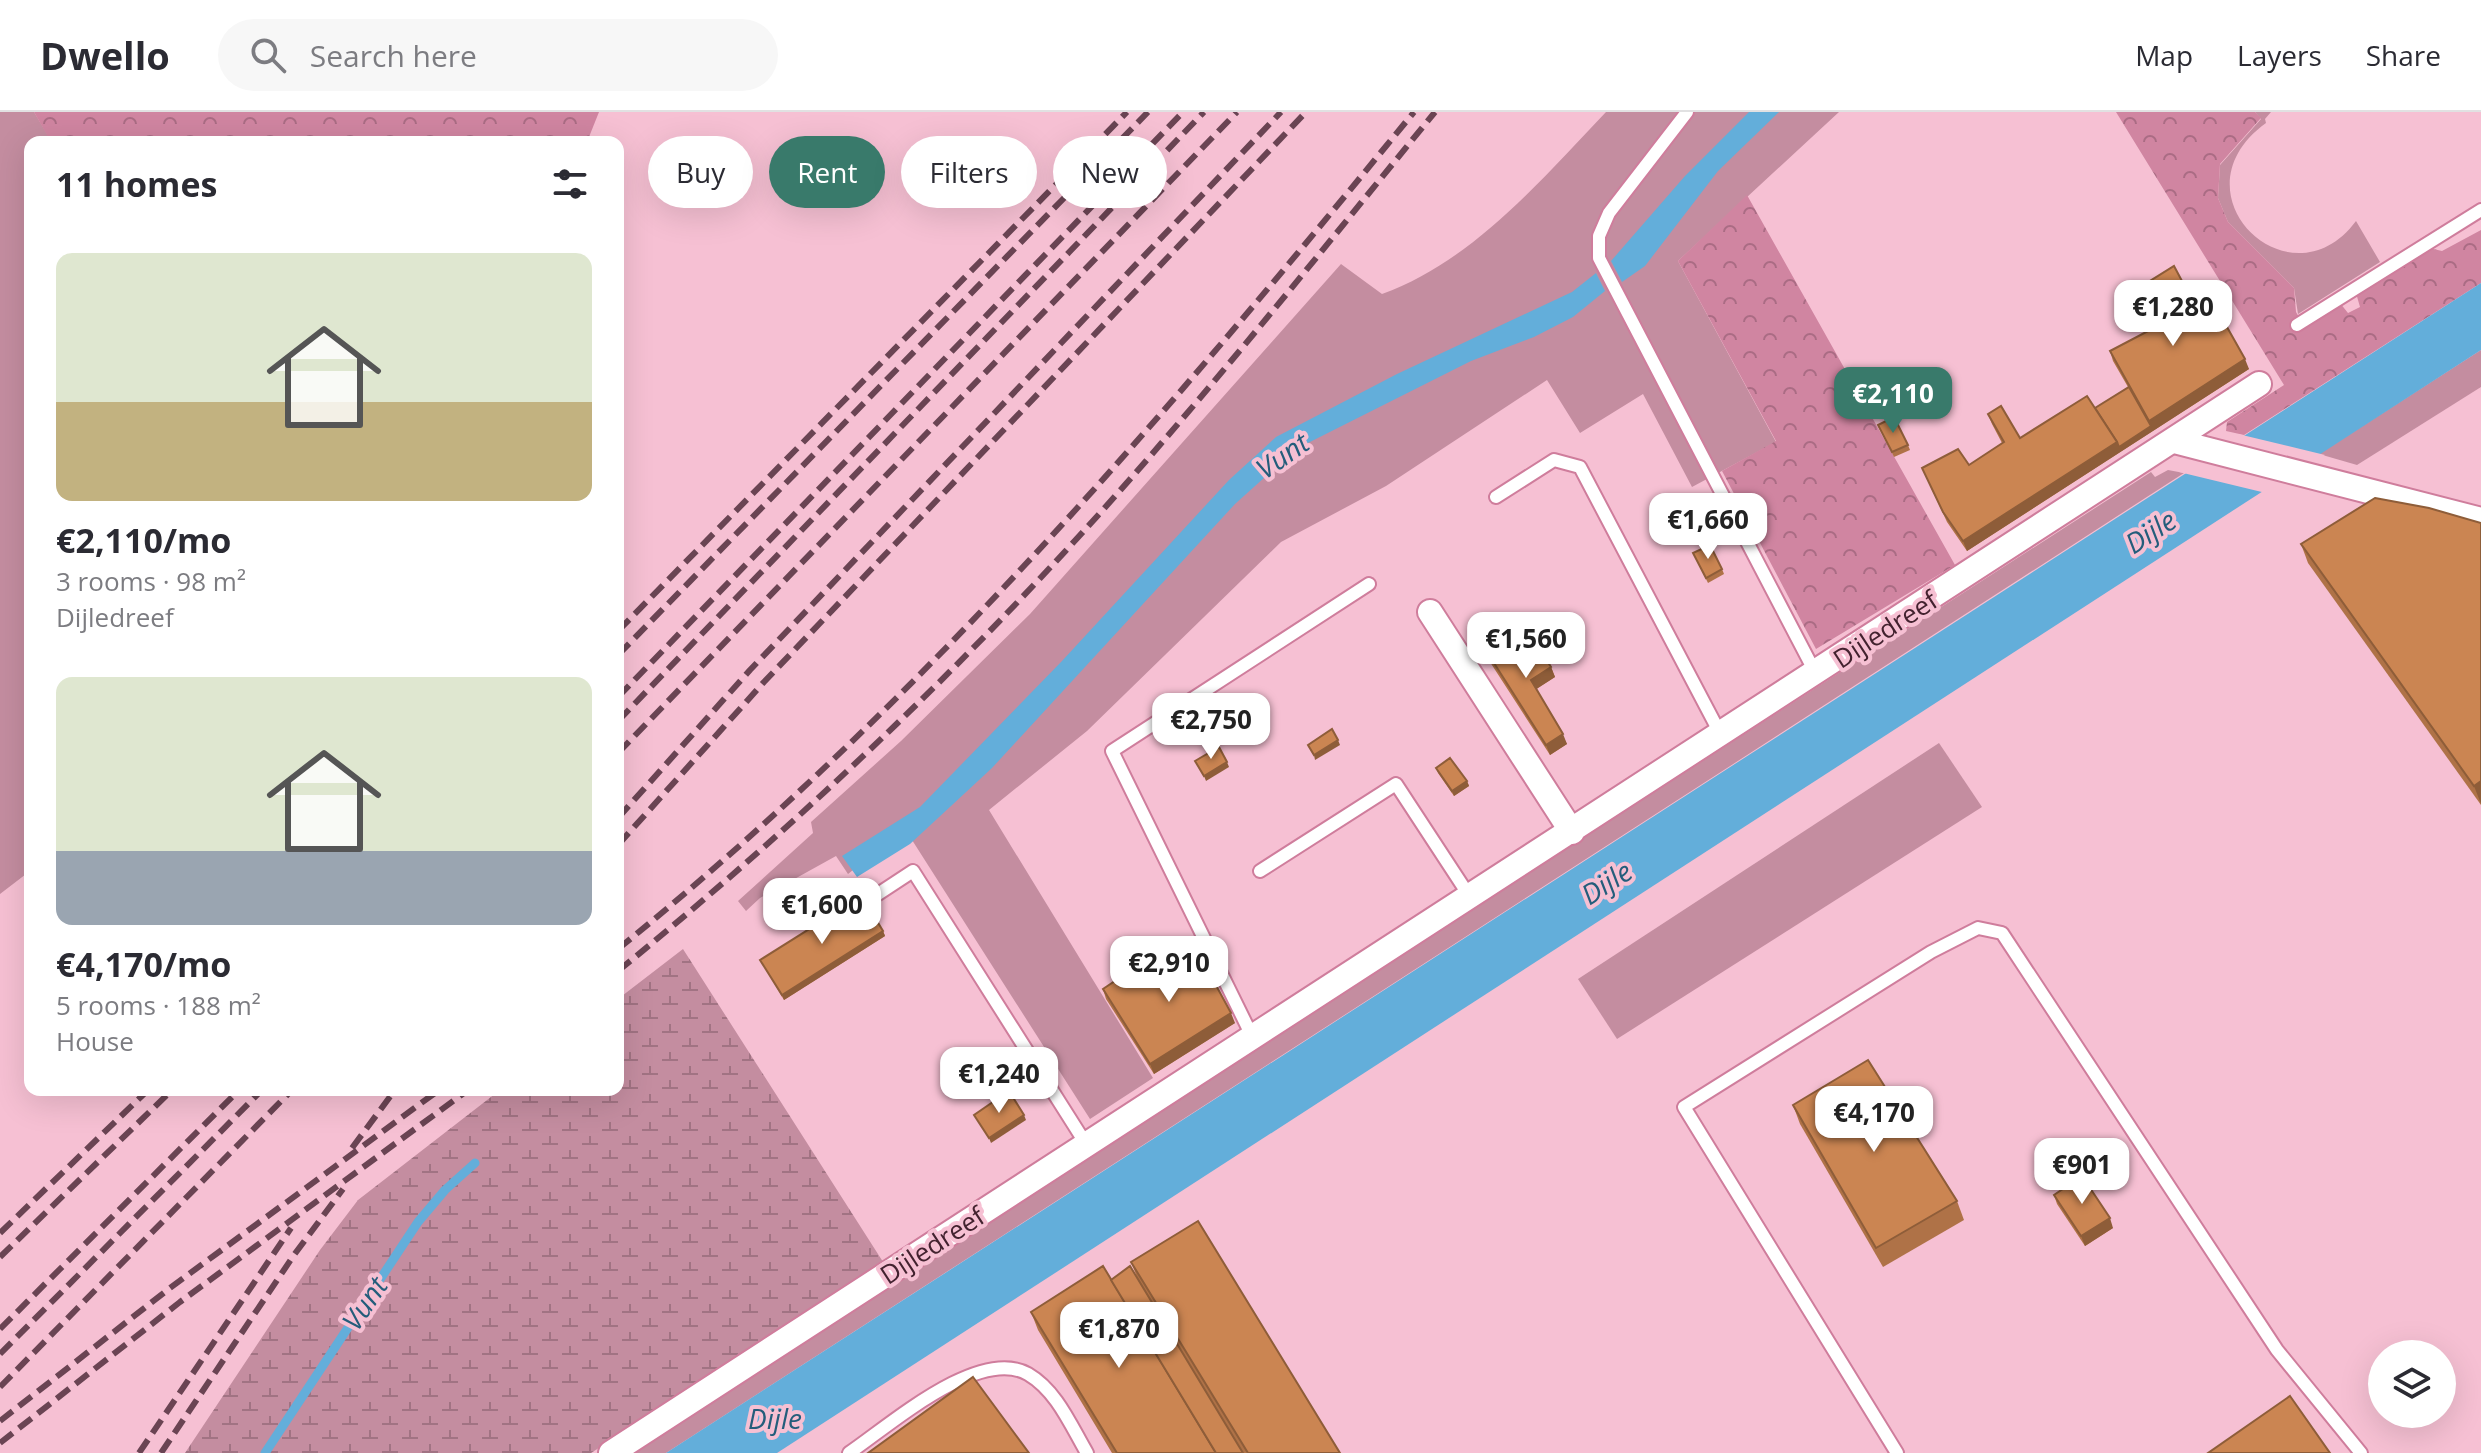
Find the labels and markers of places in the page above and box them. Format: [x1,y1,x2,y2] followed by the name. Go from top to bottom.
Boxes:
[2108,280,2238,348] pin: €1,280
[1828,367,1958,435] pin: €2,110
[1643,493,1773,561] pin: €1,660
[1461,612,1591,680] pin: €1,560
[1146,693,1276,761] pin: €2,750
[757,878,887,946] pin: €1,600
[1104,936,1234,1004] pin: €2,910
[934,1047,1064,1115] pin: €1,240
[1809,1086,1939,1154] pin: €4,170
[2035,1138,2129,1206] pin: €901
[1054,1302,1184,1370] pin: €1,870

